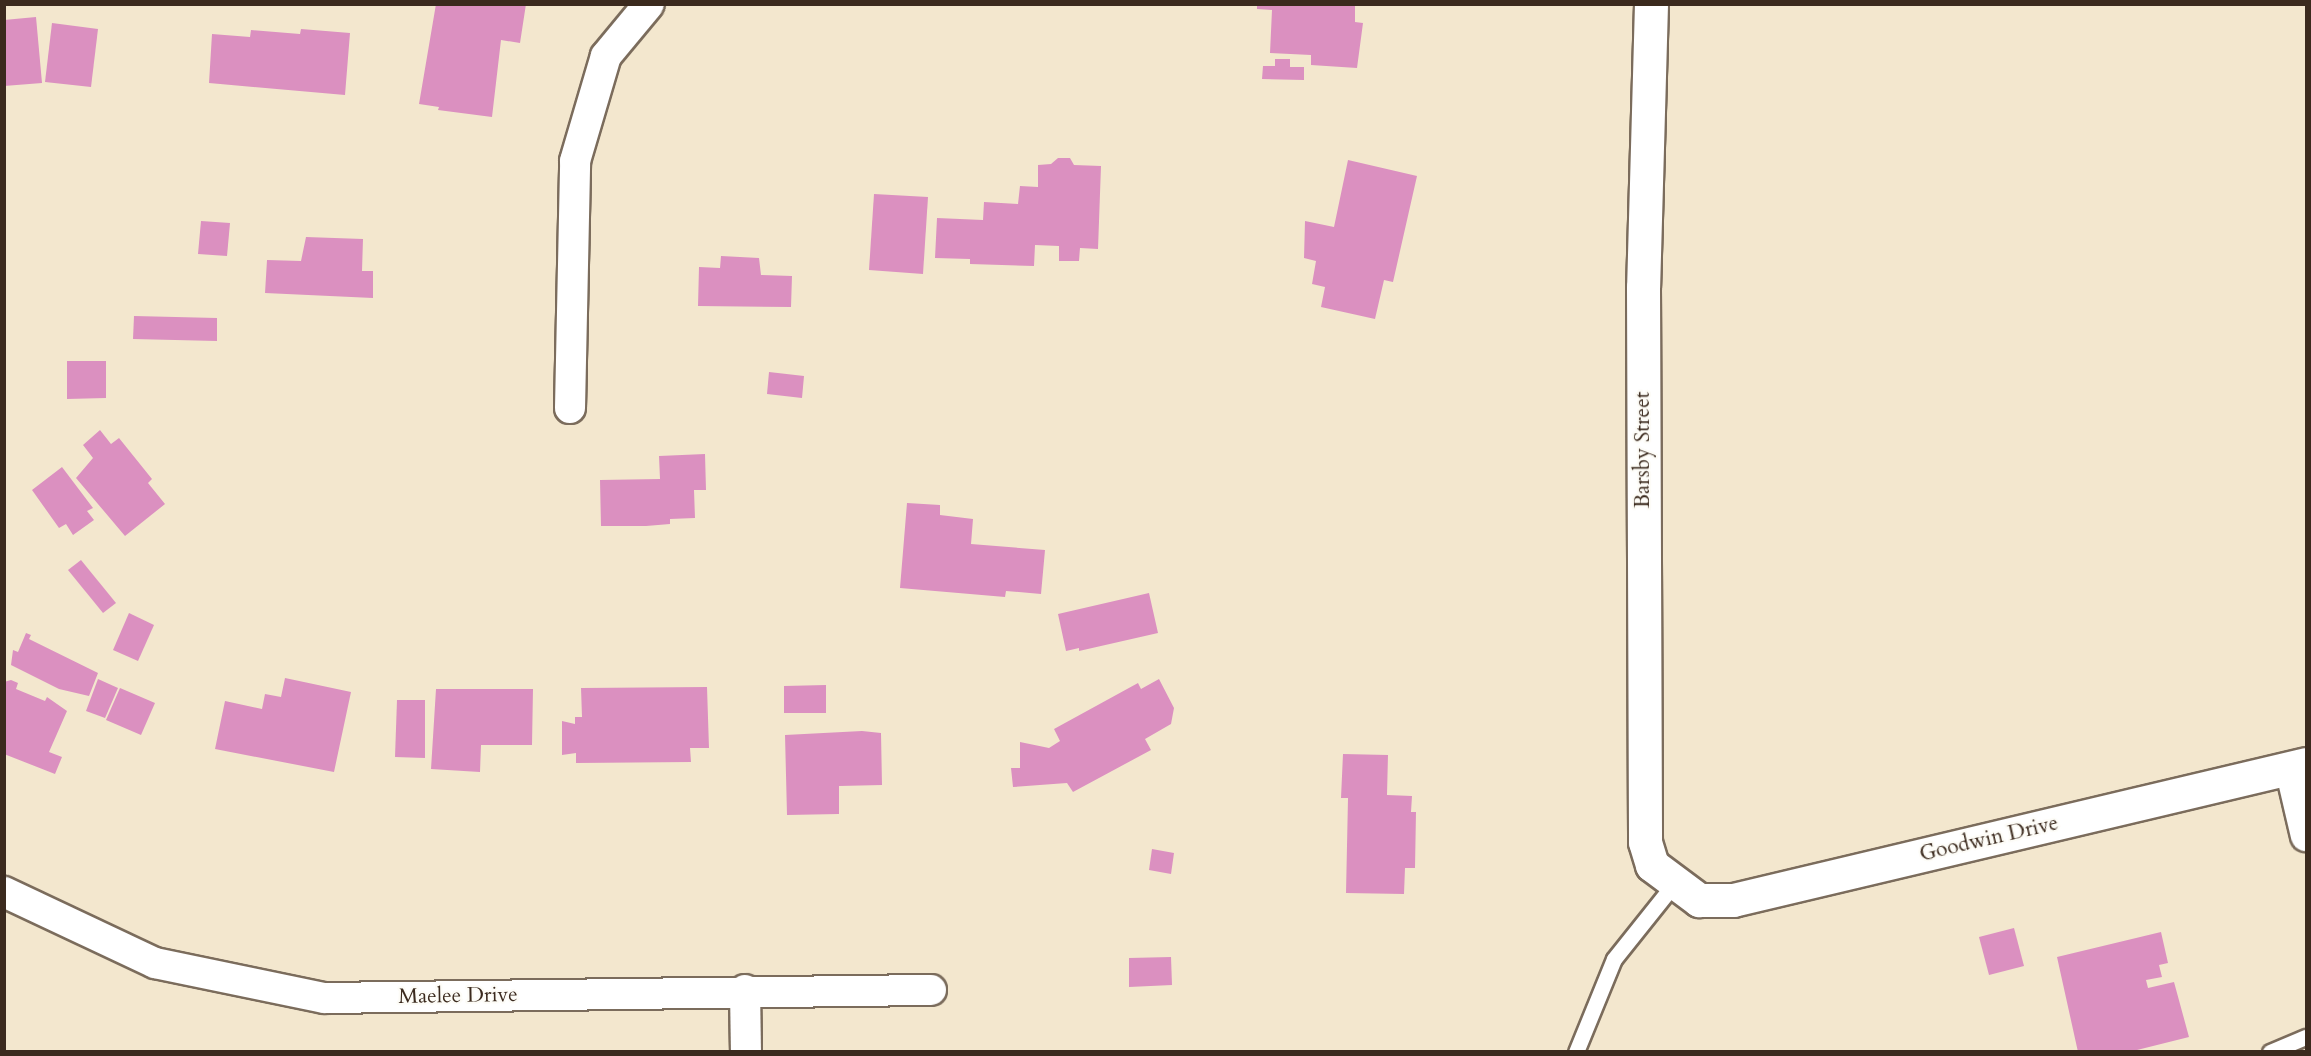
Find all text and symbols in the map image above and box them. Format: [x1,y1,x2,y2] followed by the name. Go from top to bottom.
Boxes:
[1630,392,1656,508] street label: Barsby Street
[1917,811,2061,867] street label: Goodwin Drive
[398,982,518,1010] street label: Maelee Drive

